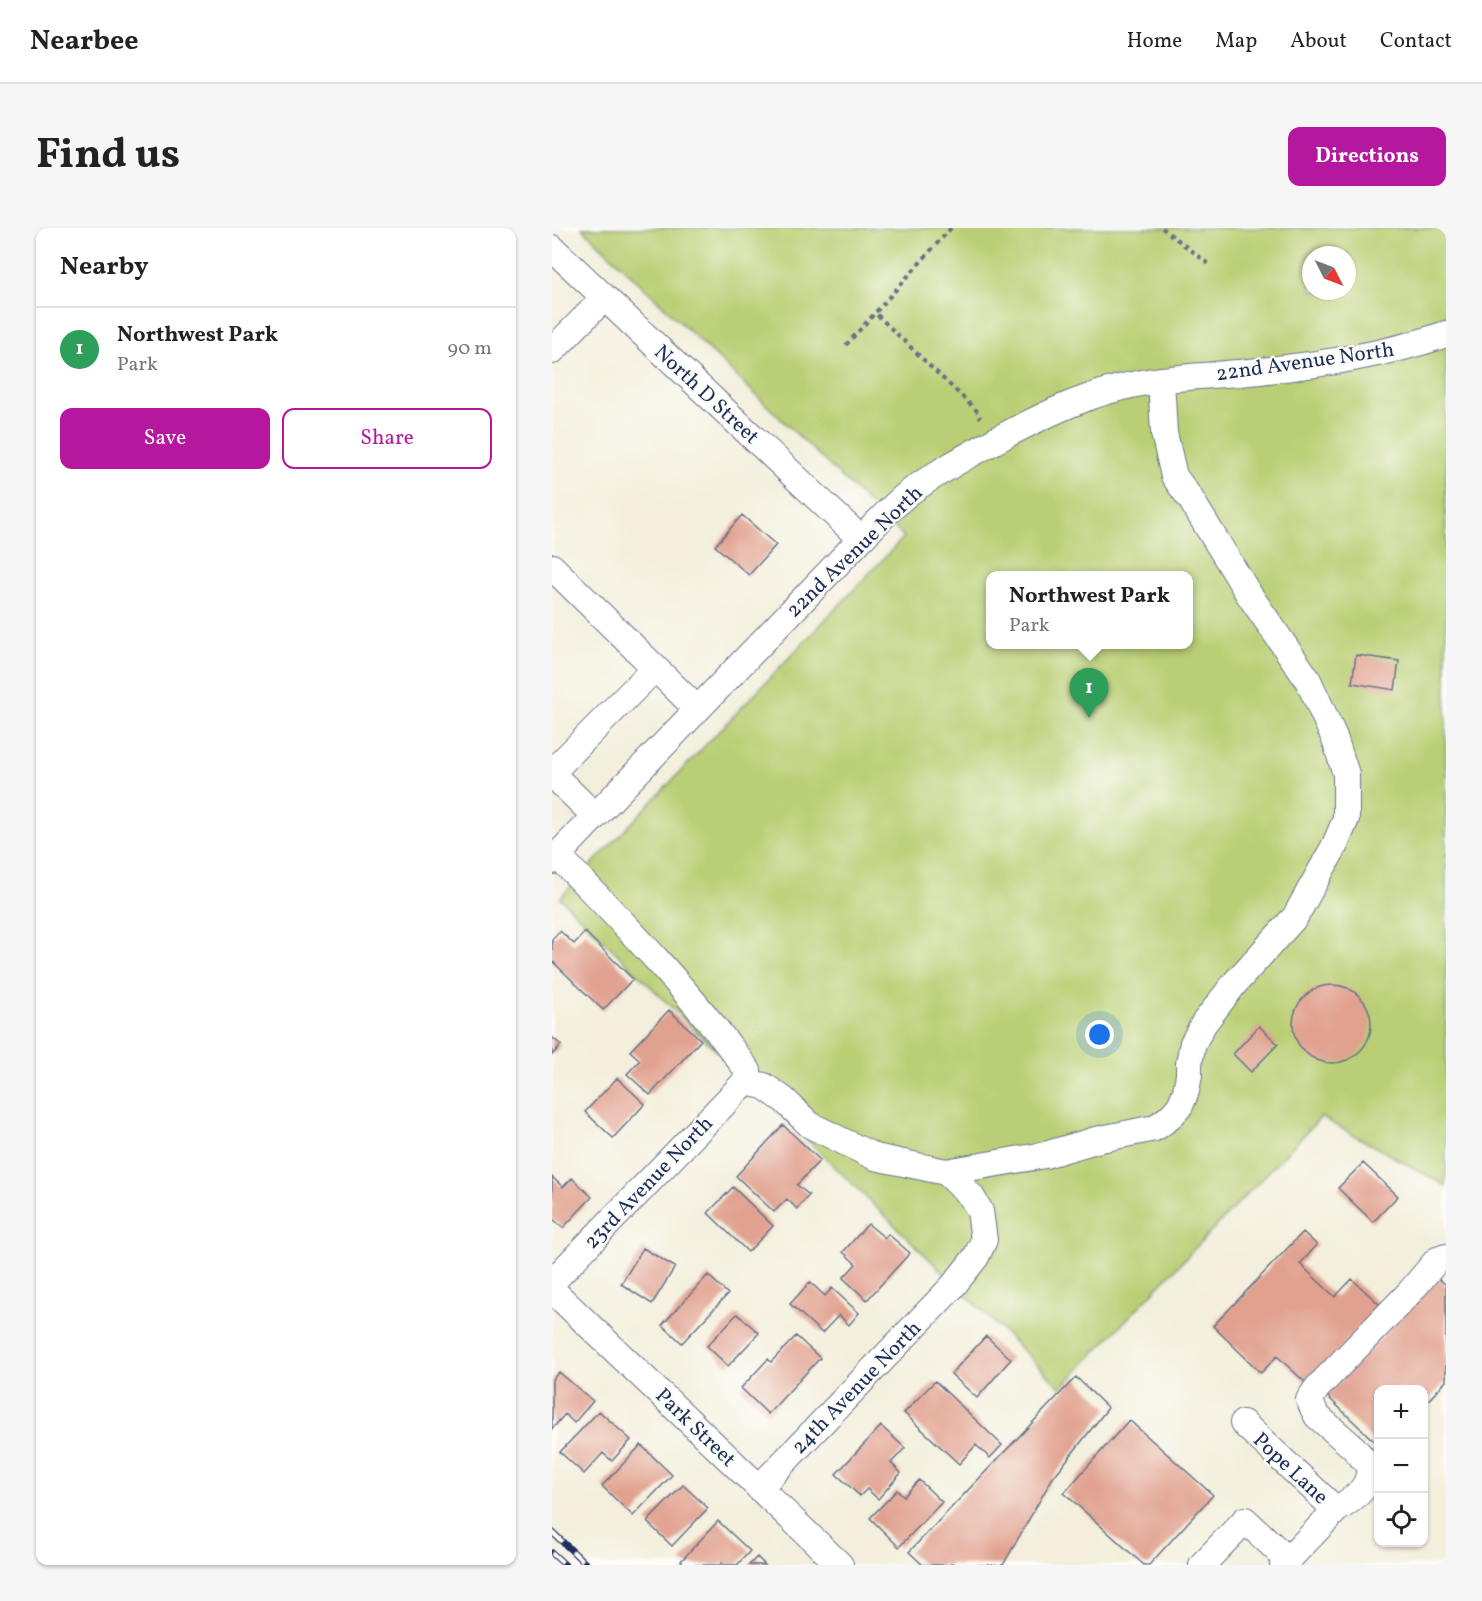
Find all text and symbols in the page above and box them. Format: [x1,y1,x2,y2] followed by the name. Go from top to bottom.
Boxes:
[30,22,139,61] text: Nearbee
[1127,27,1182,56] text: Home
[1215,27,1257,56] text: Map
[1290,27,1347,56] text: About
[1380,27,1452,56] text: Contact
[36,127,180,186] text: Find us
[1288,127,1446,186] button: Directions
[1302,246,1356,300] north arrow
[60,249,149,285] text: Nearby
[117,320,278,351] text: Northwest Park
[75,335,84,363] text: 1
[448,335,492,363] text: 90 m
[1214,336,1396,389] street label: 22nd Avenue North
[647,339,765,451] street label: North D Street
[117,351,158,379] text: Park
[60,408,270,469] button: Save
[282,408,492,469] button: Share
[780,479,930,625] street label: 22nd Avenue North
[986,571,1193,649] popup
[1009,581,1170,612] text: Northwest Park
[1009,612,1050,640] text: Park
[1070,668,1108,718] pin: 1
[1085,1020,1114,1049] your location
[578,1110,720,1256] street label: 23rd Avenue North
[786,1315,929,1461] street label: 24th Avenue North
[648,1382,742,1474] street label: Park Street
[1374,1385,1428,1547] map controls
[1374,1385,1428,1439] button: +
[1246,1426,1334,1512] street label: Pope Lane
[1374,1439,1428,1493] button: −
[1374,1493,1428,1547] button: locate

